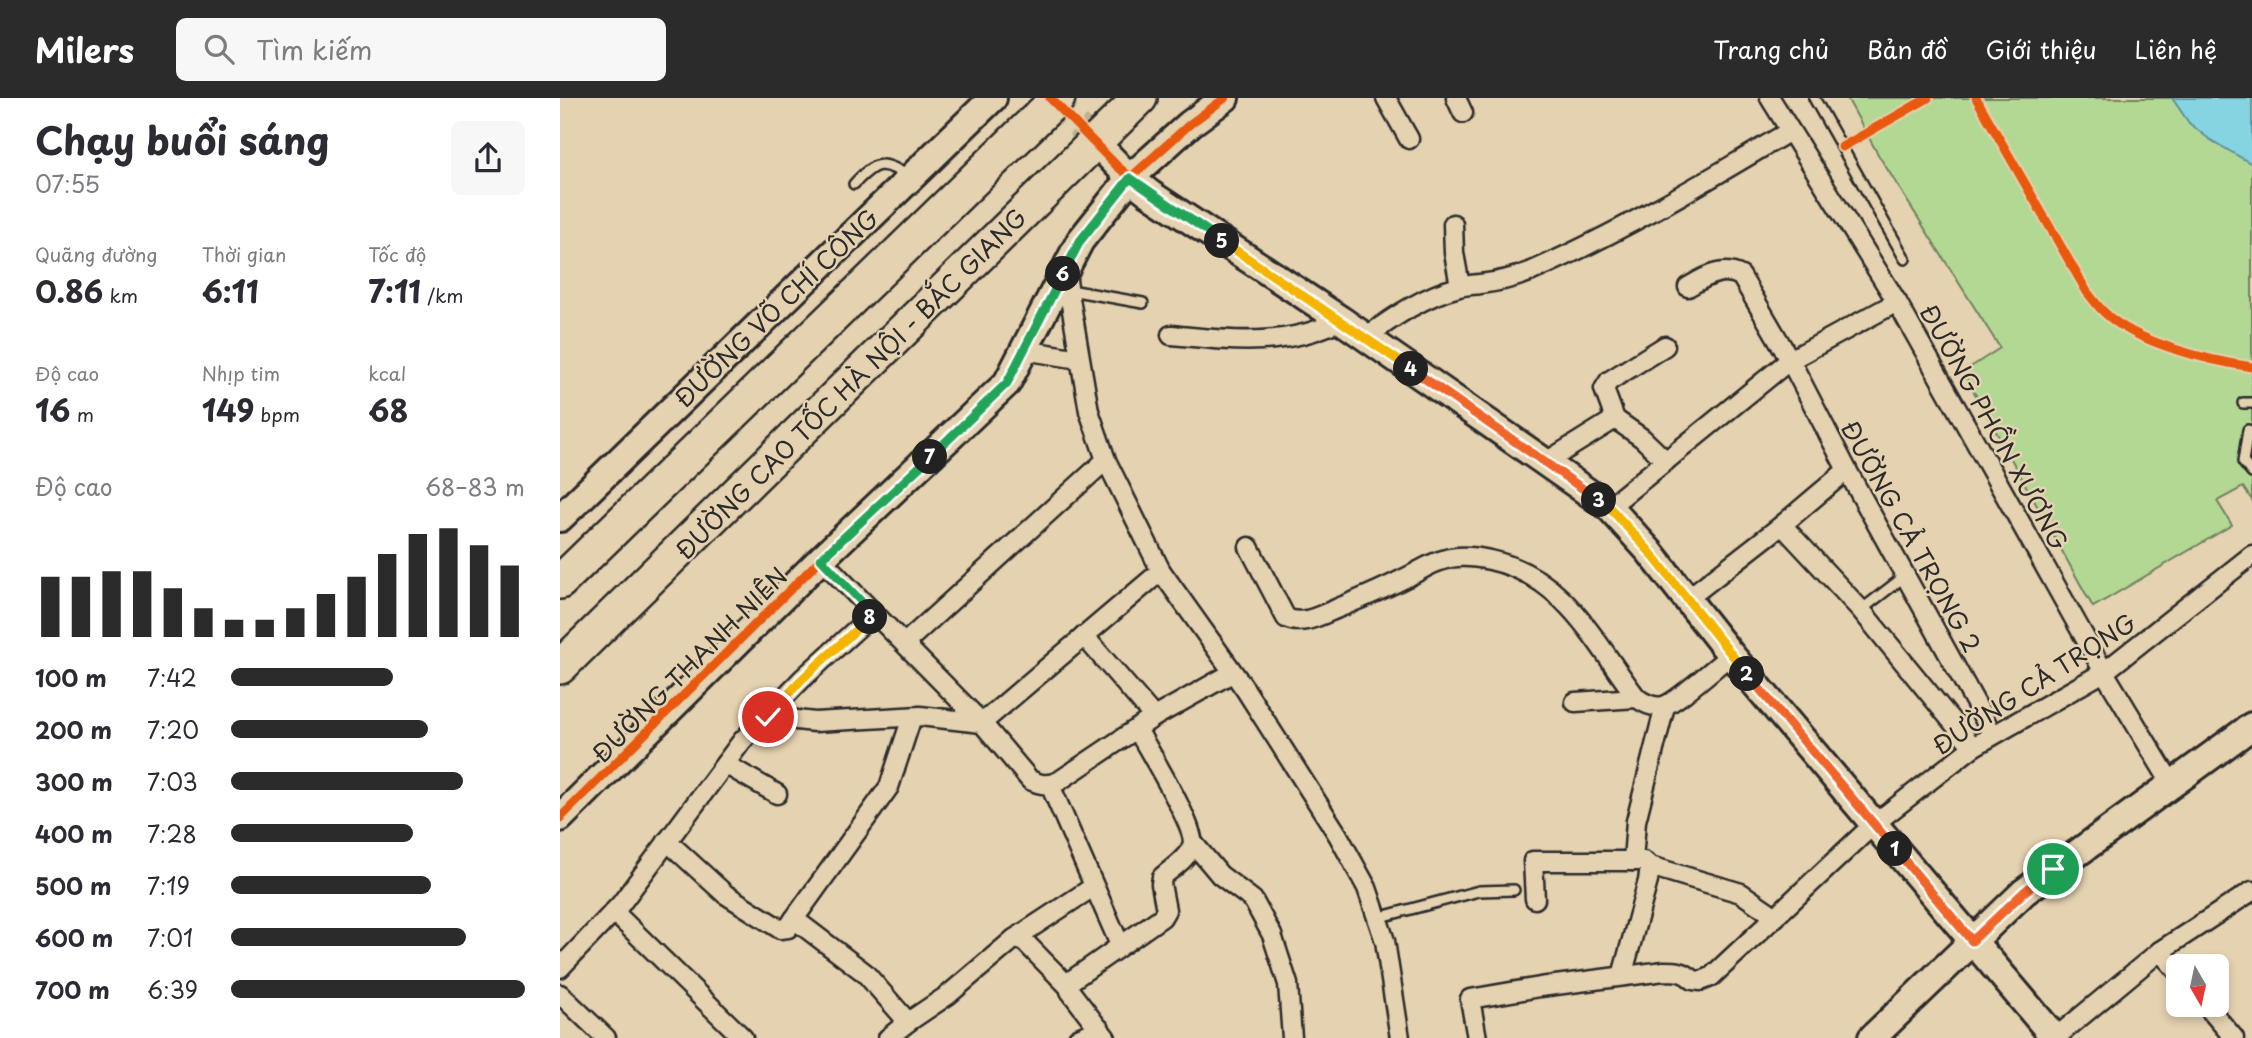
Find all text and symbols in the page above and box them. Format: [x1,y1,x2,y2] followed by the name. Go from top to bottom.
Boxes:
[176,18,666,81] search box
[35,24,134,74] text: Milers
[200,30,238,68] icon: search
[256,30,372,69] text: Tìm kiếm
[1713,31,1829,67] text: Trang chủ
[1867,31,1947,67] text: Bản đồ
[1985,31,2097,67] text: Giới thiệu
[2135,31,2217,67] text: Liên hệ
[35,111,329,168] text: Chạy buổi sáng
[451,121,525,195] button: share
[35,166,100,201] text: 07:55
[665,198,1034,567] street label: ĐƯỜNG CAO TỐC HÀ NỘI - BẮC GIANG
[665,199,887,415] street label: ĐƯỜNG VÕ CHÍ CÔNG
[1204,223,1240,258] pin: 5
[1215,226,1228,254] text: 5
[35,240,157,268] text: Quãng đường
[202,240,286,268] text: Thời gian
[368,240,426,268] text: Tốc độ
[1046,256,1080,292] pin: 6
[1056,259,1069,287] text: 6
[35,268,103,313] text: 0.86
[202,268,259,313] text: 6:11
[368,268,421,313] text: 7:11
[103,281,138,309] text: km
[421,281,464,309] text: /km
[1912,297,2078,557] street label: ĐƯỜNG PHỒN XƯƠNG
[1394,352,1428,386] pin: 4
[1404,354,1417,382] text: 4
[35,359,99,387] text: Độ cao
[202,359,280,387] text: Nhịp tim
[368,359,406,387] text: kcal
[35,387,70,432] text: 16
[202,387,254,432] text: 149
[368,387,408,432] text: 68
[70,400,94,428] text: m
[254,400,300,428] text: bpm
[1833,413,1991,659] street label: ĐƯỜNG CẢ TRỌNG 2
[912,440,948,474] pin: 7
[924,442,935,470] text: 7
[35,469,113,504] text: Độ cao
[425,469,525,504] text: 68–83 m
[1581,482,1616,518] pin: 3
[1592,485,1605,513] text: 3
[583,558,795,770] street label: ĐƯỜNG THANH NIÊN
[852,600,888,634] pin: 8
[864,602,875,630] text: 8
[1925,603,2143,763] street label: ĐƯỜNG CẢ TRỌNG
[1730,656,1764,692] pin: 2
[1740,659,1753,687] text: 2
[35,660,107,695] text: 100 m
[147,660,197,695] text: 7:42
[738,687,798,747] pin
[749,698,787,736] icon: check
[35,712,112,747] text: 200 m
[147,712,199,747] text: 7:20
[35,764,113,799] text: 300 m
[147,764,198,799] text: 7:03
[35,816,113,851] text: 400 m
[147,816,197,851] text: 7:28
[1878,832,1912,866] pin: 1
[1890,834,1899,862] text: 1
[2023,839,2083,899] pin
[2034,850,2072,888] icon: arrive
[35,868,112,903] text: 500 m
[147,868,190,903] text: 7:19
[35,920,113,955] text: 600 m
[147,920,193,955] text: 7:01
[2166,954,2230,1017] north arrow
[2166,954,2229,1017] map controls
[35,972,110,1007] text: 700 m
[147,972,198,1007] text: 6:39

